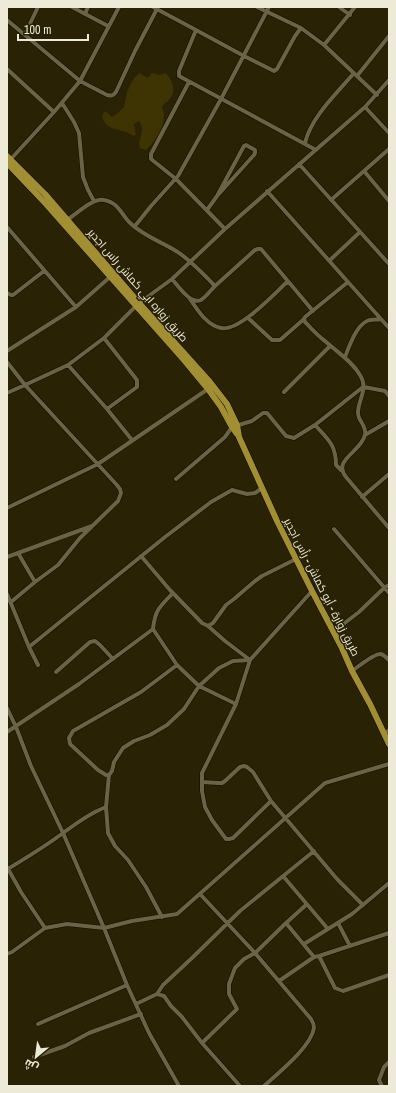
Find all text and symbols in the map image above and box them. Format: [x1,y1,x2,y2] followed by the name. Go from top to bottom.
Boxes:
[18,16,88,42] scale bar
[24,22,51,38] text: 100 m
[83,225,191,346] street label: طريق زواره ابي كماش راس اجدير
[281,515,363,658] street label: طريق زوارة - أبو كماش - رأس اجدير
[16,1037,56,1077] north arrow
[22,1056,41,1075] text: ش

